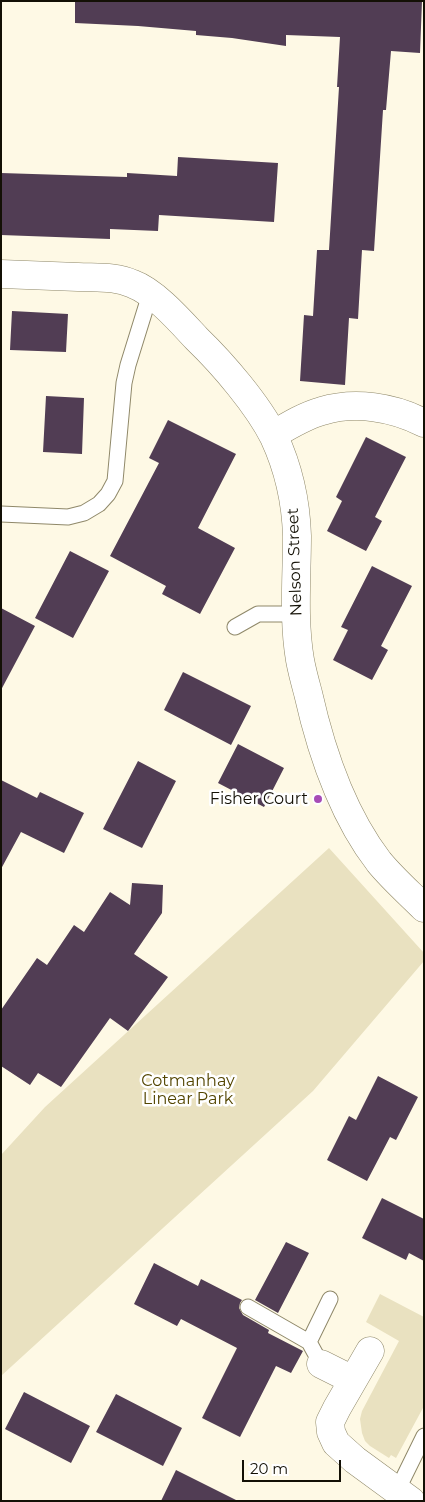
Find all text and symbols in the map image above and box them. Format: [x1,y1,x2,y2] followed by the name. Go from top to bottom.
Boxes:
[284,508,306,616] street label: Nelson Street
[210,789,308,809] place label: Fisher Court
[312,793,324,805] marker: Fisher Court
[141,1071,235,1109] park label: Cotmanhay Linear Park
[245,1450,344,1482] scale bar
[250,1459,288,1478] text: 20 m

